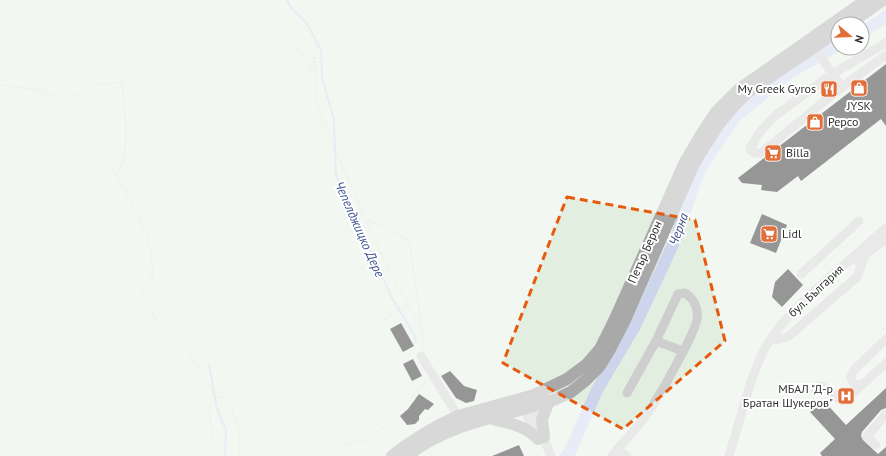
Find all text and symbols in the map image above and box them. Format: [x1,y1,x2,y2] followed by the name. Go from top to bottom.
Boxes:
[830,16,870,56] north arrow
[852,34,867,45] text: N
[849,78,869,98] shop icon: JYSK
[819,79,839,99] restaurant icon: My Greek Gyros
[738,81,816,96] place label: My Greek Gyros
[846,98,871,113] place label: JYSK
[805,112,825,132] shop icon: Pepco
[828,114,858,129] place label: Pepco
[763,143,783,163] supermarket icon: Billa
[786,145,809,160] place label: Billa
[331,178,388,280] water label: Чепелджицко Дере
[665,210,692,248] water label: Черна
[624,218,665,285] street label: Петър Берон
[759,224,779,244] supermarket icon: Lidl
[782,226,802,241] place label: Lidl
[785,261,846,320] street label: бул. България
[743,381,833,410] place label: МБАЛ "Д-р Братан Шукеров"
[836,386,856,406] hospital icon: МБАЛ "Д-р Братан Шукеров"

